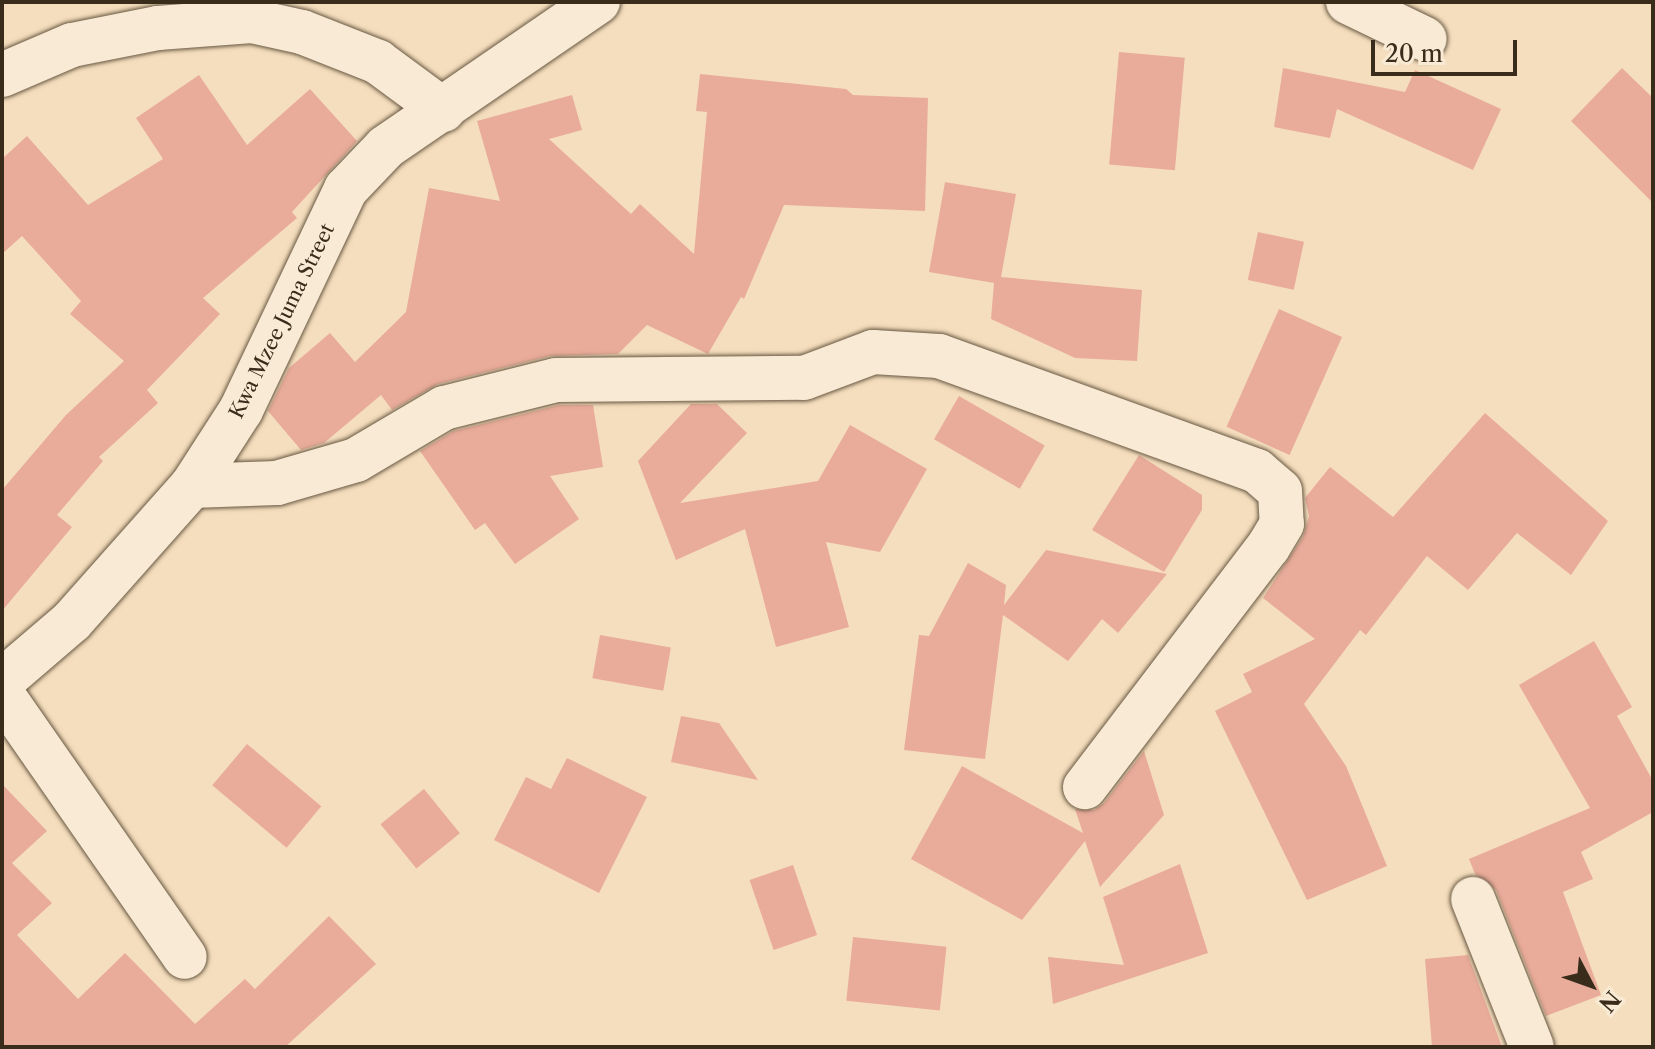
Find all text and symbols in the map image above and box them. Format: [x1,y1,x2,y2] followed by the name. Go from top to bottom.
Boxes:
[1375,24,1521,74] scale bar
[1385,39,1443,68] text: 20 m
[224,219,340,423] street label: Kwa Mzee Juma Street
[1551,945,1631,1025] north arrow
[1593,985,1626,1017] text: N

